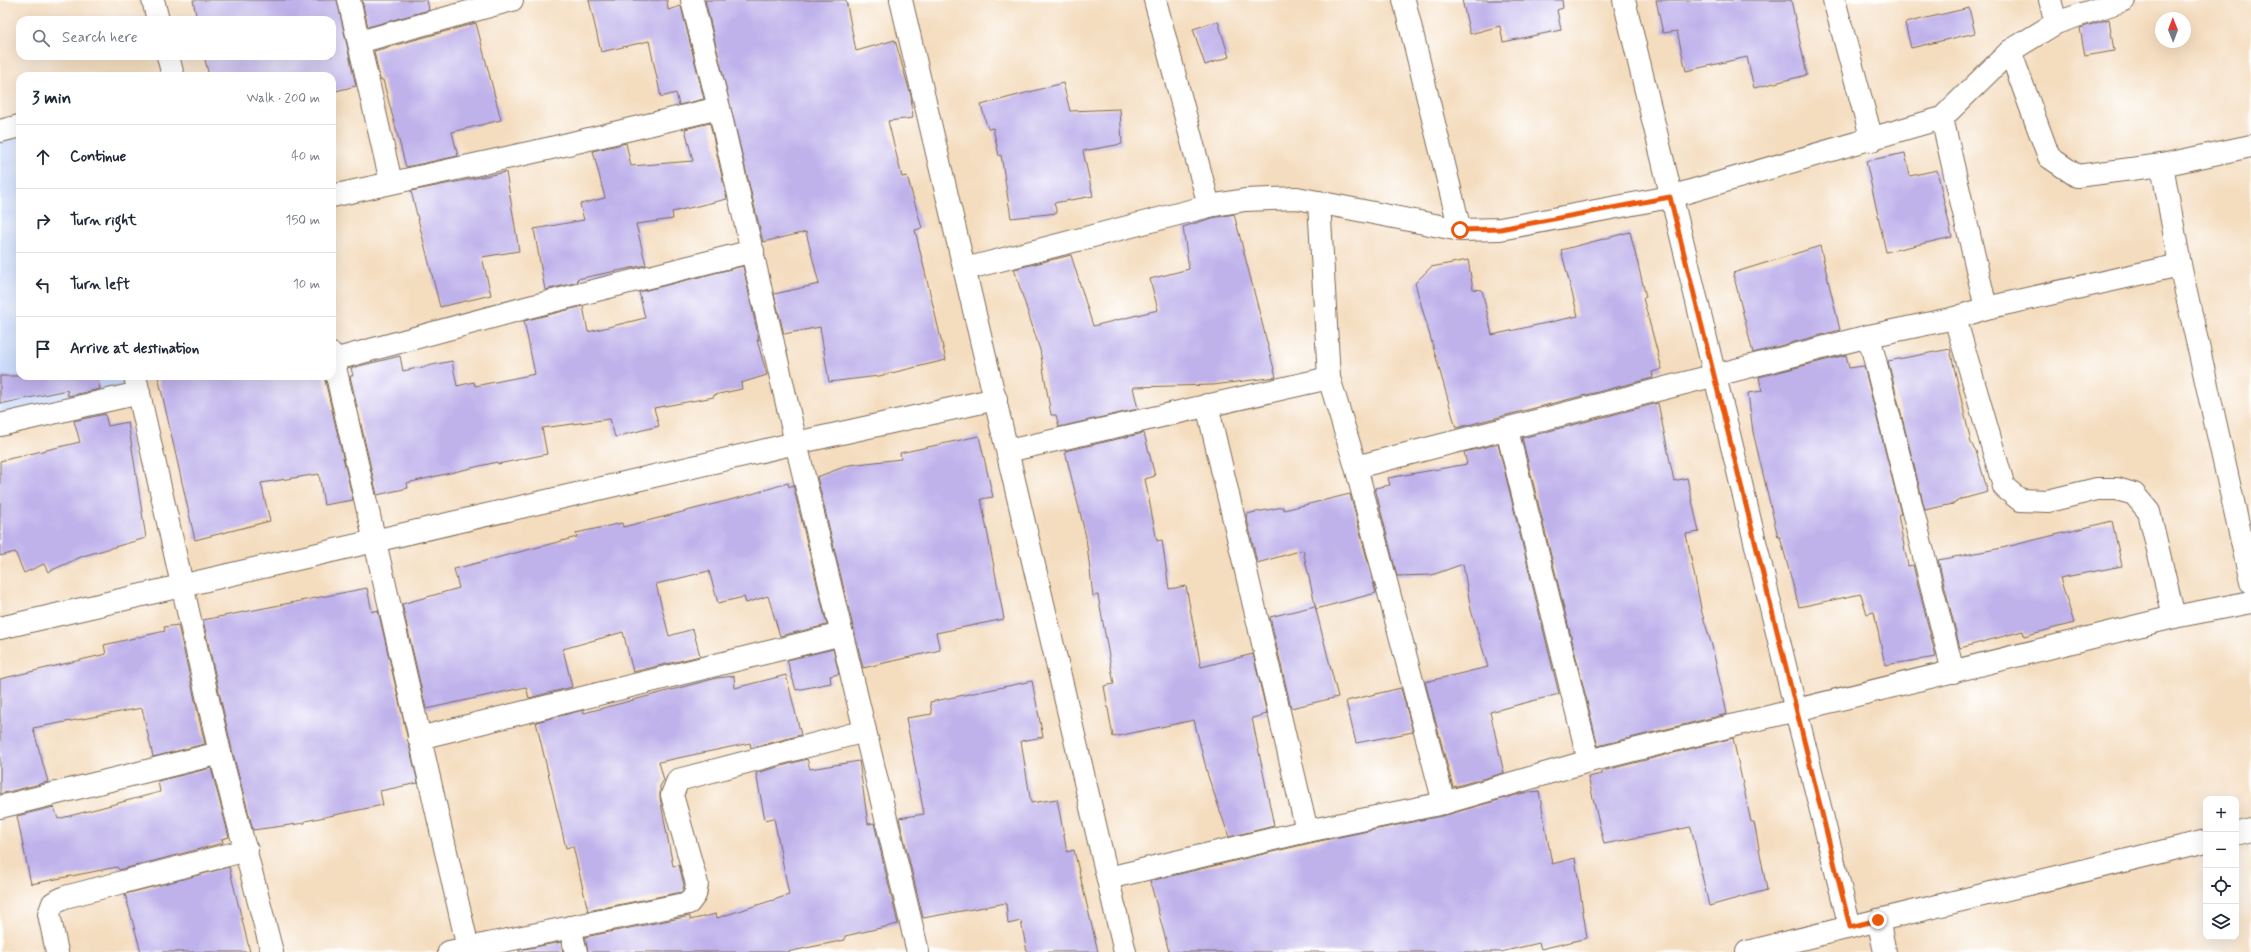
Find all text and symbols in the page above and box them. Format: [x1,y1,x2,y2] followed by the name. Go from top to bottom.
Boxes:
[2155,12,2191,48] north arrow
[16,16,336,60] search box
[30,27,52,49] icon: search
[62,28,138,48] text: Search here
[32,87,71,109] text: 3 min
[246,90,320,107] text: Walk · 200 m
[32,146,54,168] icon: ahead
[70,147,126,167] text: Continue
[291,148,320,165] text: 40 m
[32,210,54,232] icon: right
[70,211,137,231] text: Turn right
[286,212,320,229] text: 150 m
[1451,221,1469,239] route start
[32,274,54,296] icon: left
[70,275,130,295] text: Turn left
[293,276,320,293] text: 10 m
[32,338,54,360] icon: arrive
[70,339,199,359] text: Arrive at destination
[2203,796,2239,940] map controls
[2203,796,2239,832] button: +
[2203,832,2239,868] button: −
[2203,868,2239,904] button: locate
[2203,904,2239,940] button: layers
[1869,911,1887,929] route end

